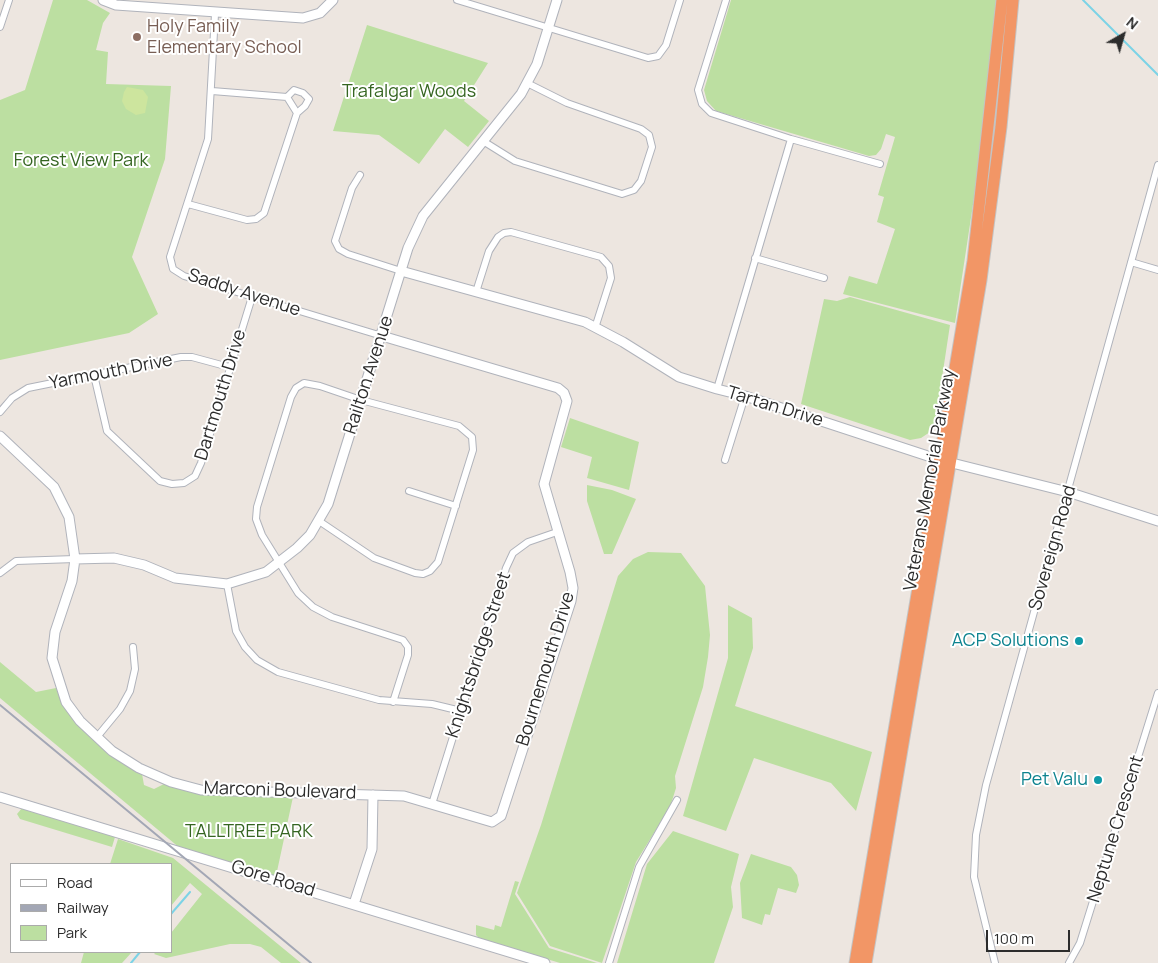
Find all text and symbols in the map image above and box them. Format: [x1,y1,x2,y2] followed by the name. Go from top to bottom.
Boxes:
[1098,10,1148,60] north arrow
[1123,12,1142,33] text: N
[147,16,302,58] place label: Holy Family Elementary School
[131,31,143,43] marker: Holy Family Elementary School
[342,81,476,103] park label: Trafalgar Woods
[14,150,148,172] park label: Forest View Park
[185,265,303,321] street label: Saddy Avenue
[340,313,398,437] street label: Railton Avenue
[191,327,251,463] street label: Dartmouth Drive
[47,349,175,395] street label: Yarmouth Drive
[900,367,960,593] street label: Veterans Memorial Parkway
[724,382,826,432] street label: Tartan Drive
[1025,483,1081,613] street label: Sovereign Road
[442,569,516,741] street label: Knightsbridge Street
[512,589,580,749] street label: Bournemouth Drive
[952,630,1069,652] place label: ACP Solutions
[1073,635,1085,647] marker: ACP Solutions
[1083,753,1149,905] street label: Neptune Crescent
[1021,769,1088,791] place label: Pet Valu
[1092,774,1104,786] marker: Pet Valu
[203,778,357,804] street label: Marconi Boulevard
[185,821,313,843] park label: TALLTREE PARK
[229,856,317,902] street label: Gore Road
[10,863,172,953] legend
[57,872,93,893] text: Road
[57,897,109,918] text: Railway
[988,920,1072,952] scale bar
[57,922,87,943] text: Park
[994,928,1034,949] text: 100 m

